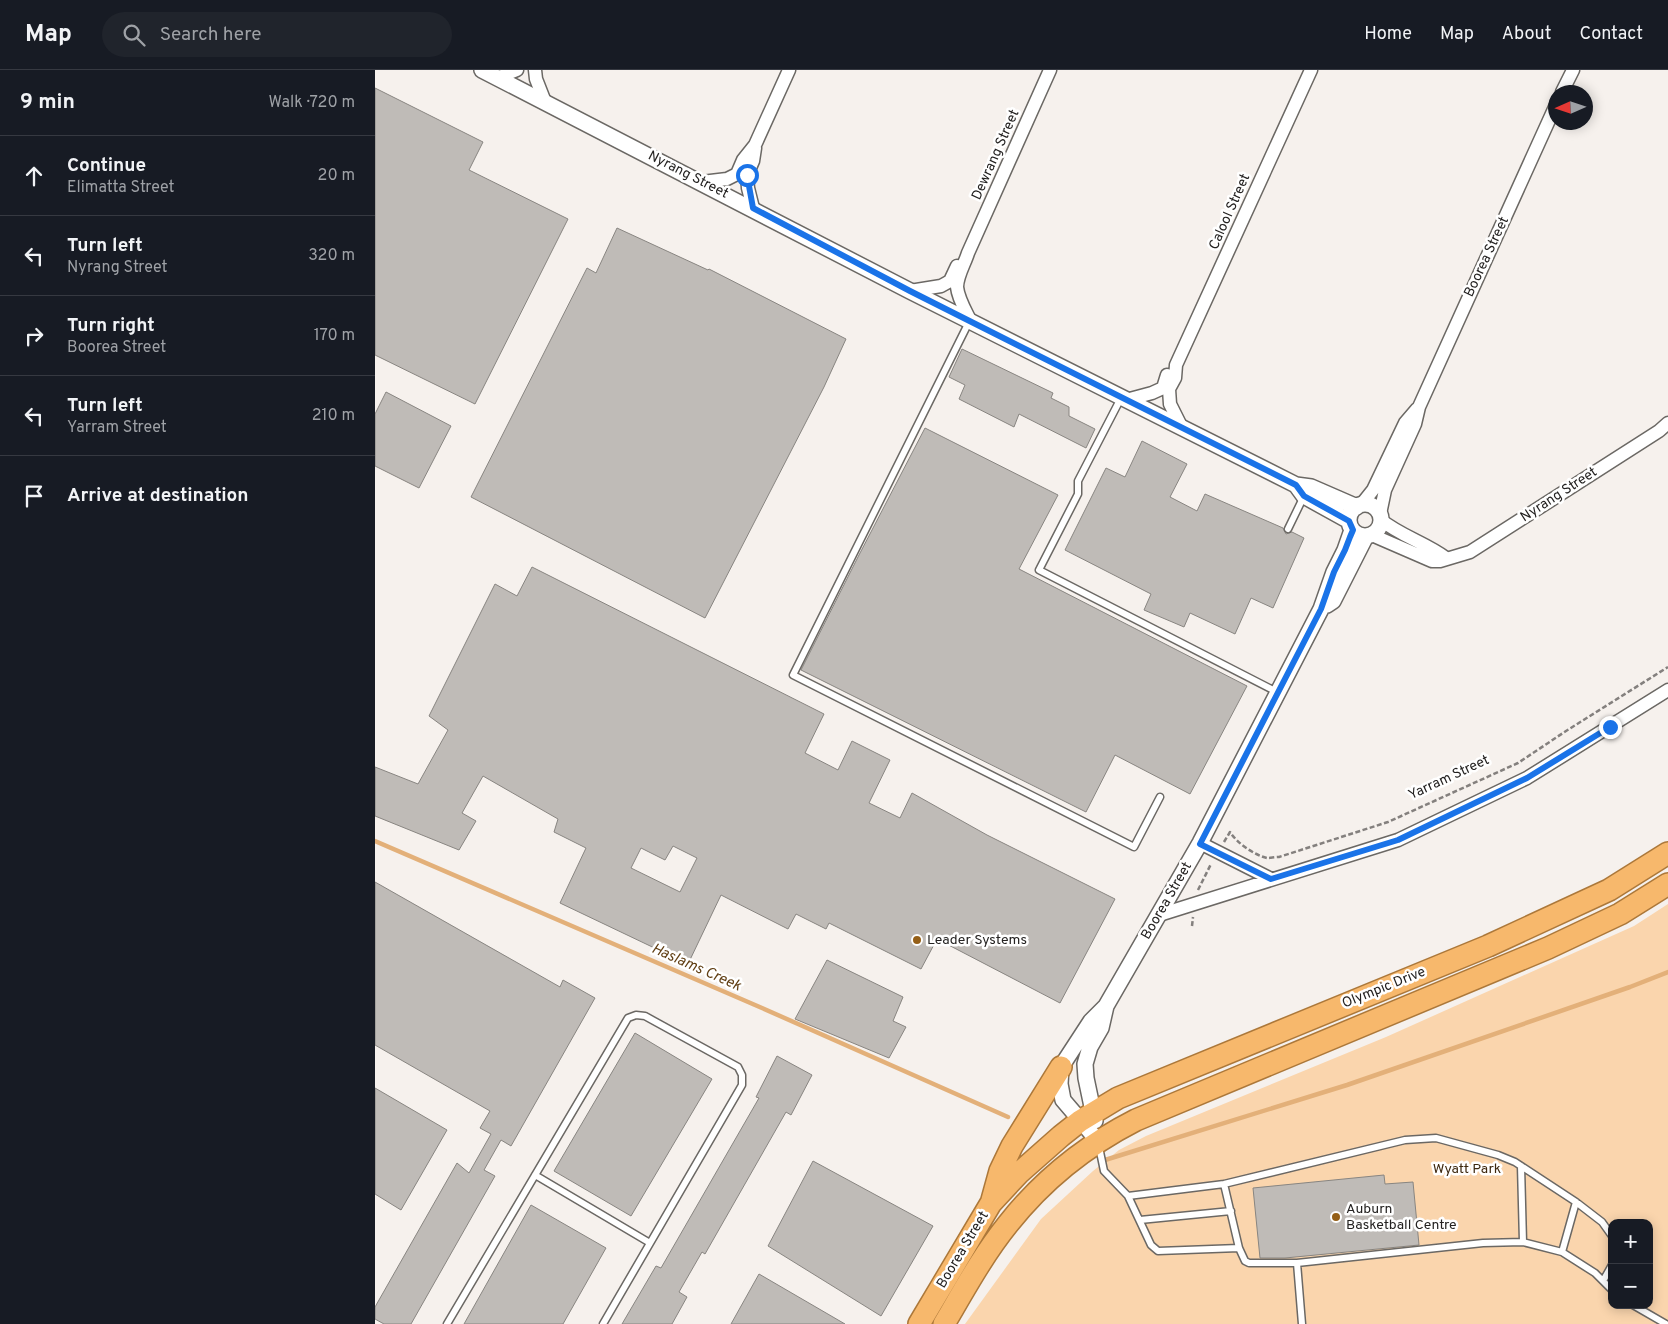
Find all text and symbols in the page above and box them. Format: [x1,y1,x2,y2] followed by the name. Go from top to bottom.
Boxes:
[102,12,452,57] search box
[25,20,72,50] text: Map
[120,21,148,49] icon: search
[160,23,261,47] text: Search here
[1364,23,1412,46] text: Home
[1440,23,1474,46] text: Map
[1502,23,1551,46] text: About
[1579,23,1643,46] text: Contact
[1548,85,1593,130] north arrow
[20,89,75,116] text: 9 min
[268,93,355,113] text: Walk · 720 m
[968,107,1024,203] street label: Dewrang Street
[645,147,731,203] street label: Nyrang Street
[67,154,146,178] text: Continue
[20,162,48,190] icon: ahead
[736,164,759,187] route start
[318,166,355,186] text: 20 m
[1206,171,1254,253] street label: Calool Street
[67,178,175,198] text: Elimatta Street
[1461,214,1513,300] street label: Boorea Street
[67,234,143,258] text: Turn left
[20,242,48,270] icon: left
[308,246,355,266] text: 320 m
[67,258,168,278] text: Nyrang Street
[67,314,155,338] text: Turn right
[20,322,48,350] icon: right
[314,326,355,346] text: 170 m
[67,338,166,358] text: Boorea Street
[67,394,143,418] text: Turn left
[20,402,48,430] icon: left
[312,406,355,426] text: 210 m
[67,418,167,438] text: Yarram Street
[1517,464,1601,526] street label: Nyrang Street
[20,482,48,510] icon: arrive
[67,484,248,508] text: Arrive at destination
[1599,716,1622,739] route end
[1406,752,1492,804] street label: Yarram Street
[1138,859,1196,943] street label: Boorea Street
[927,932,1027,949] place label: Leader Systems
[911,934,923,946] marker: Leader Systems
[648,940,744,996] water label: Haslams Creek
[1340,964,1428,1012] street label: Olympic Drive
[1433,1161,1501,1178] park label: Wyatt Park
[1346,1201,1457,1234] place label: Auburn Basketball Centre
[933,1208,993,1292] street label: Boorea Street
[1330,1211,1342,1223] marker: Auburn Basketball Centre
[1608,1219,1653,1309] map controls
[1608,1219,1653,1264] button: +
[1608,1264,1653,1309] button: −

